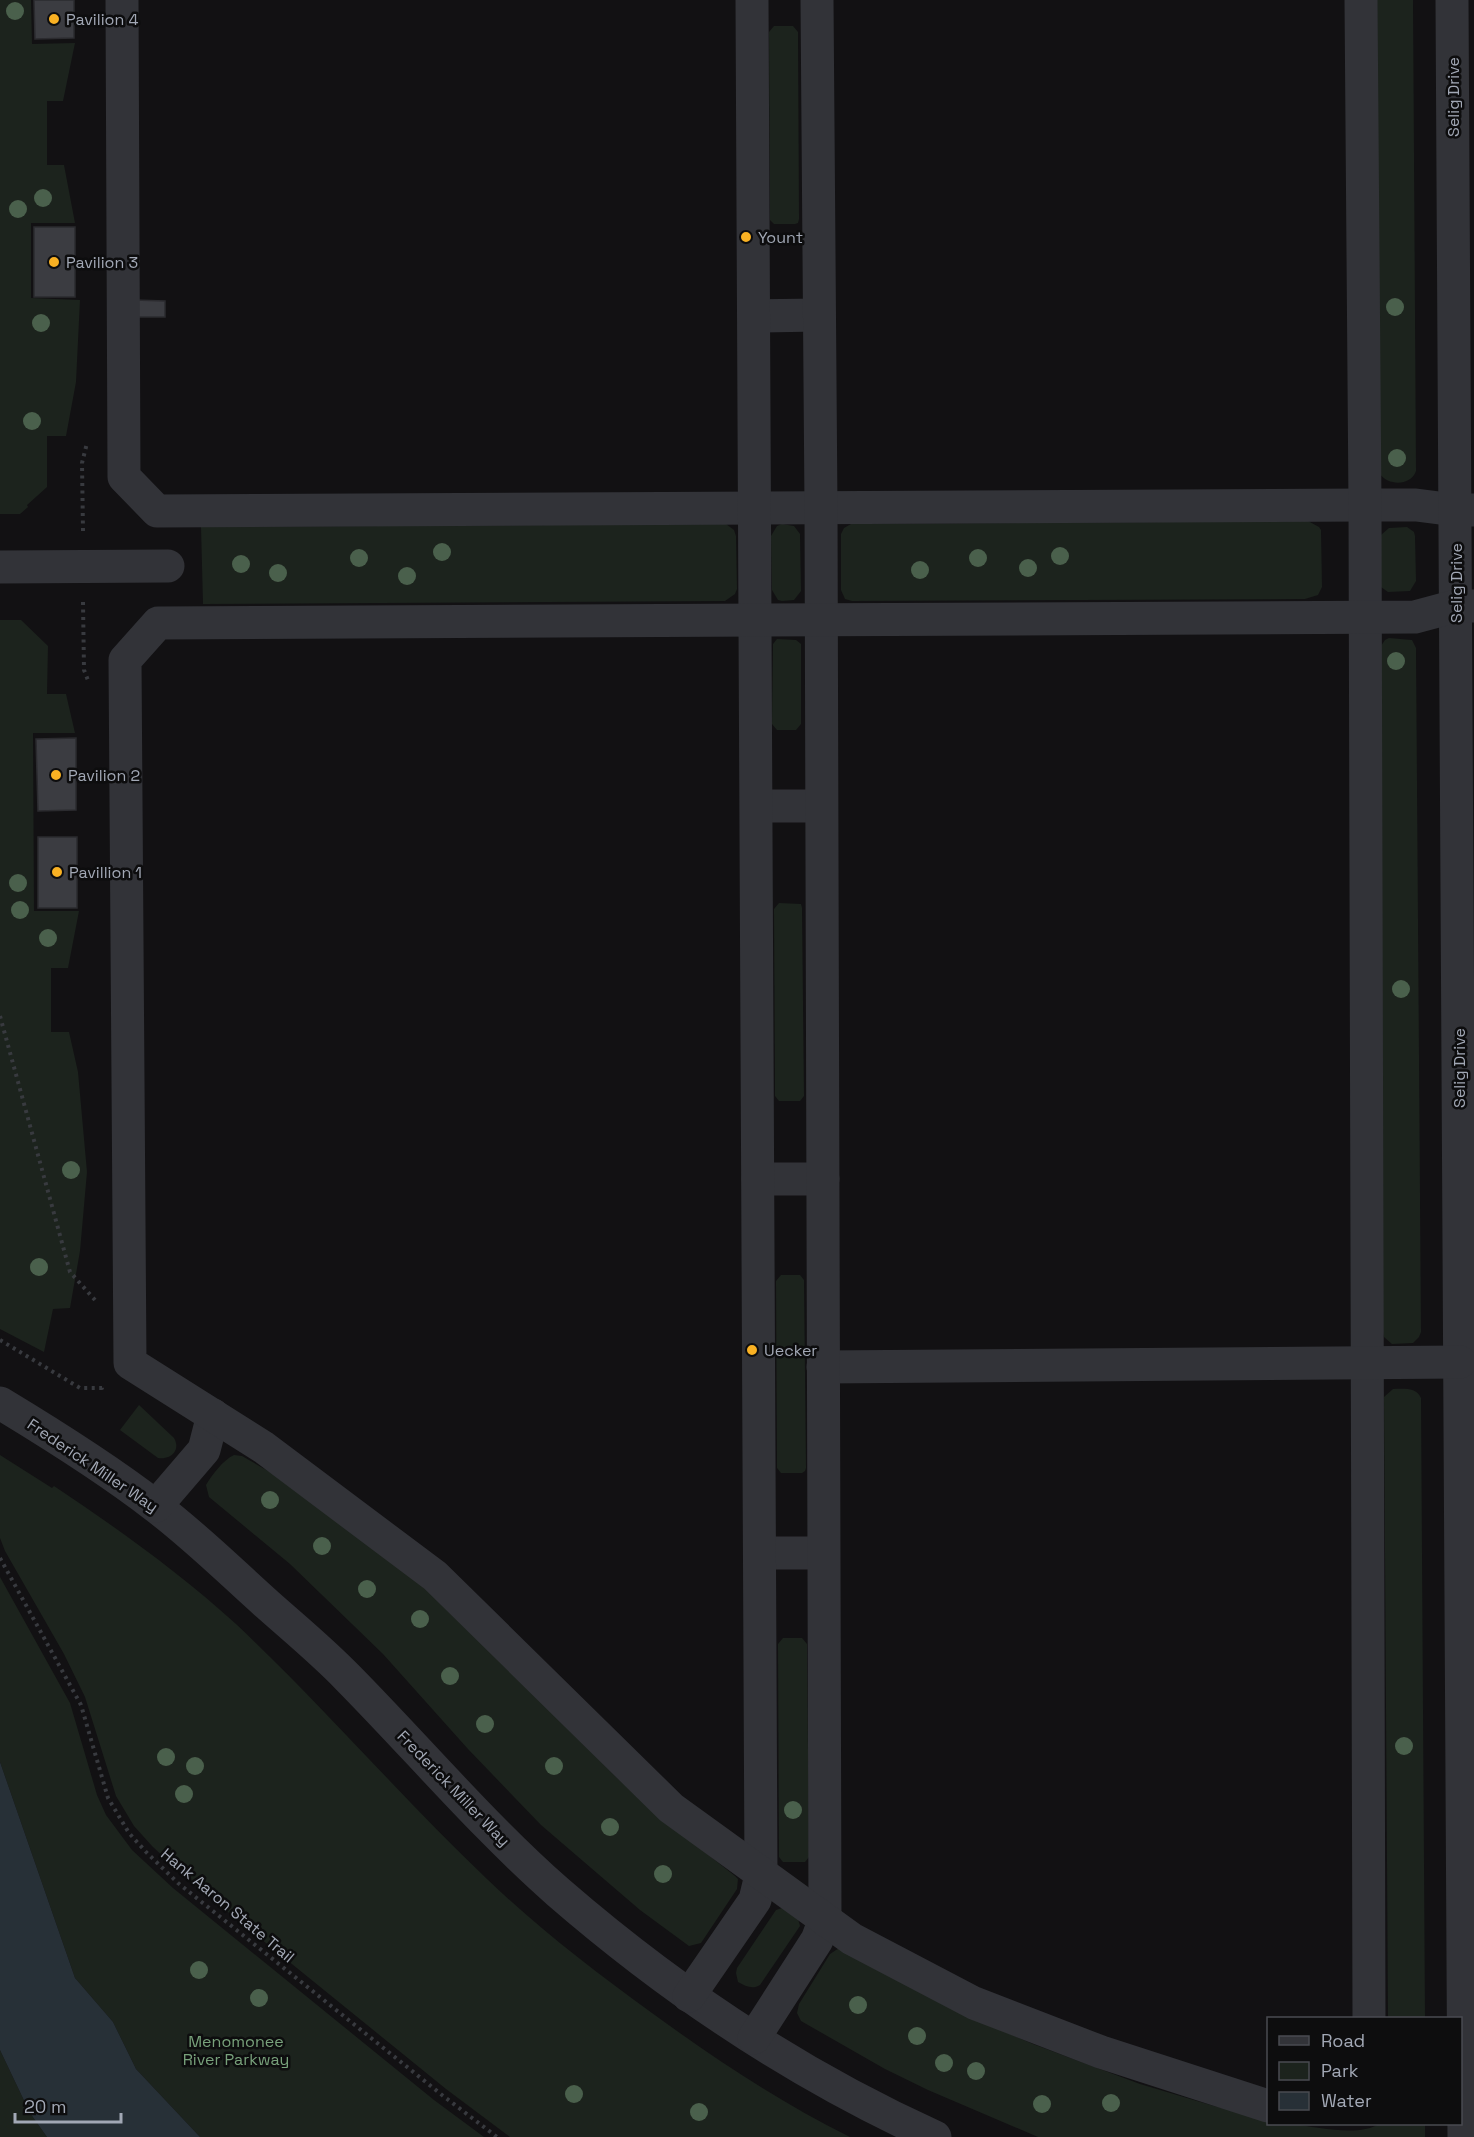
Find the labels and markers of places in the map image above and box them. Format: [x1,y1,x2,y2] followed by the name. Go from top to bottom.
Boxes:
[66,9,138,30] place label: Pavilion 4
[47,12,61,26] marker: Pavilion 4
[758,227,803,248] place label: Yount
[739,230,753,244] marker: Yount
[66,252,138,273] place label: Pavilion 3
[47,255,61,269] marker: Pavilion 3
[68,765,140,786] place label: Pavilion 2
[49,768,63,782] marker: Pavilion 2
[69,862,142,883] place label: Pavillion 1
[50,865,64,879] marker: Pavillion 1
[764,1340,817,1361] place label: Uecker
[745,1343,759,1357] marker: Uecker

